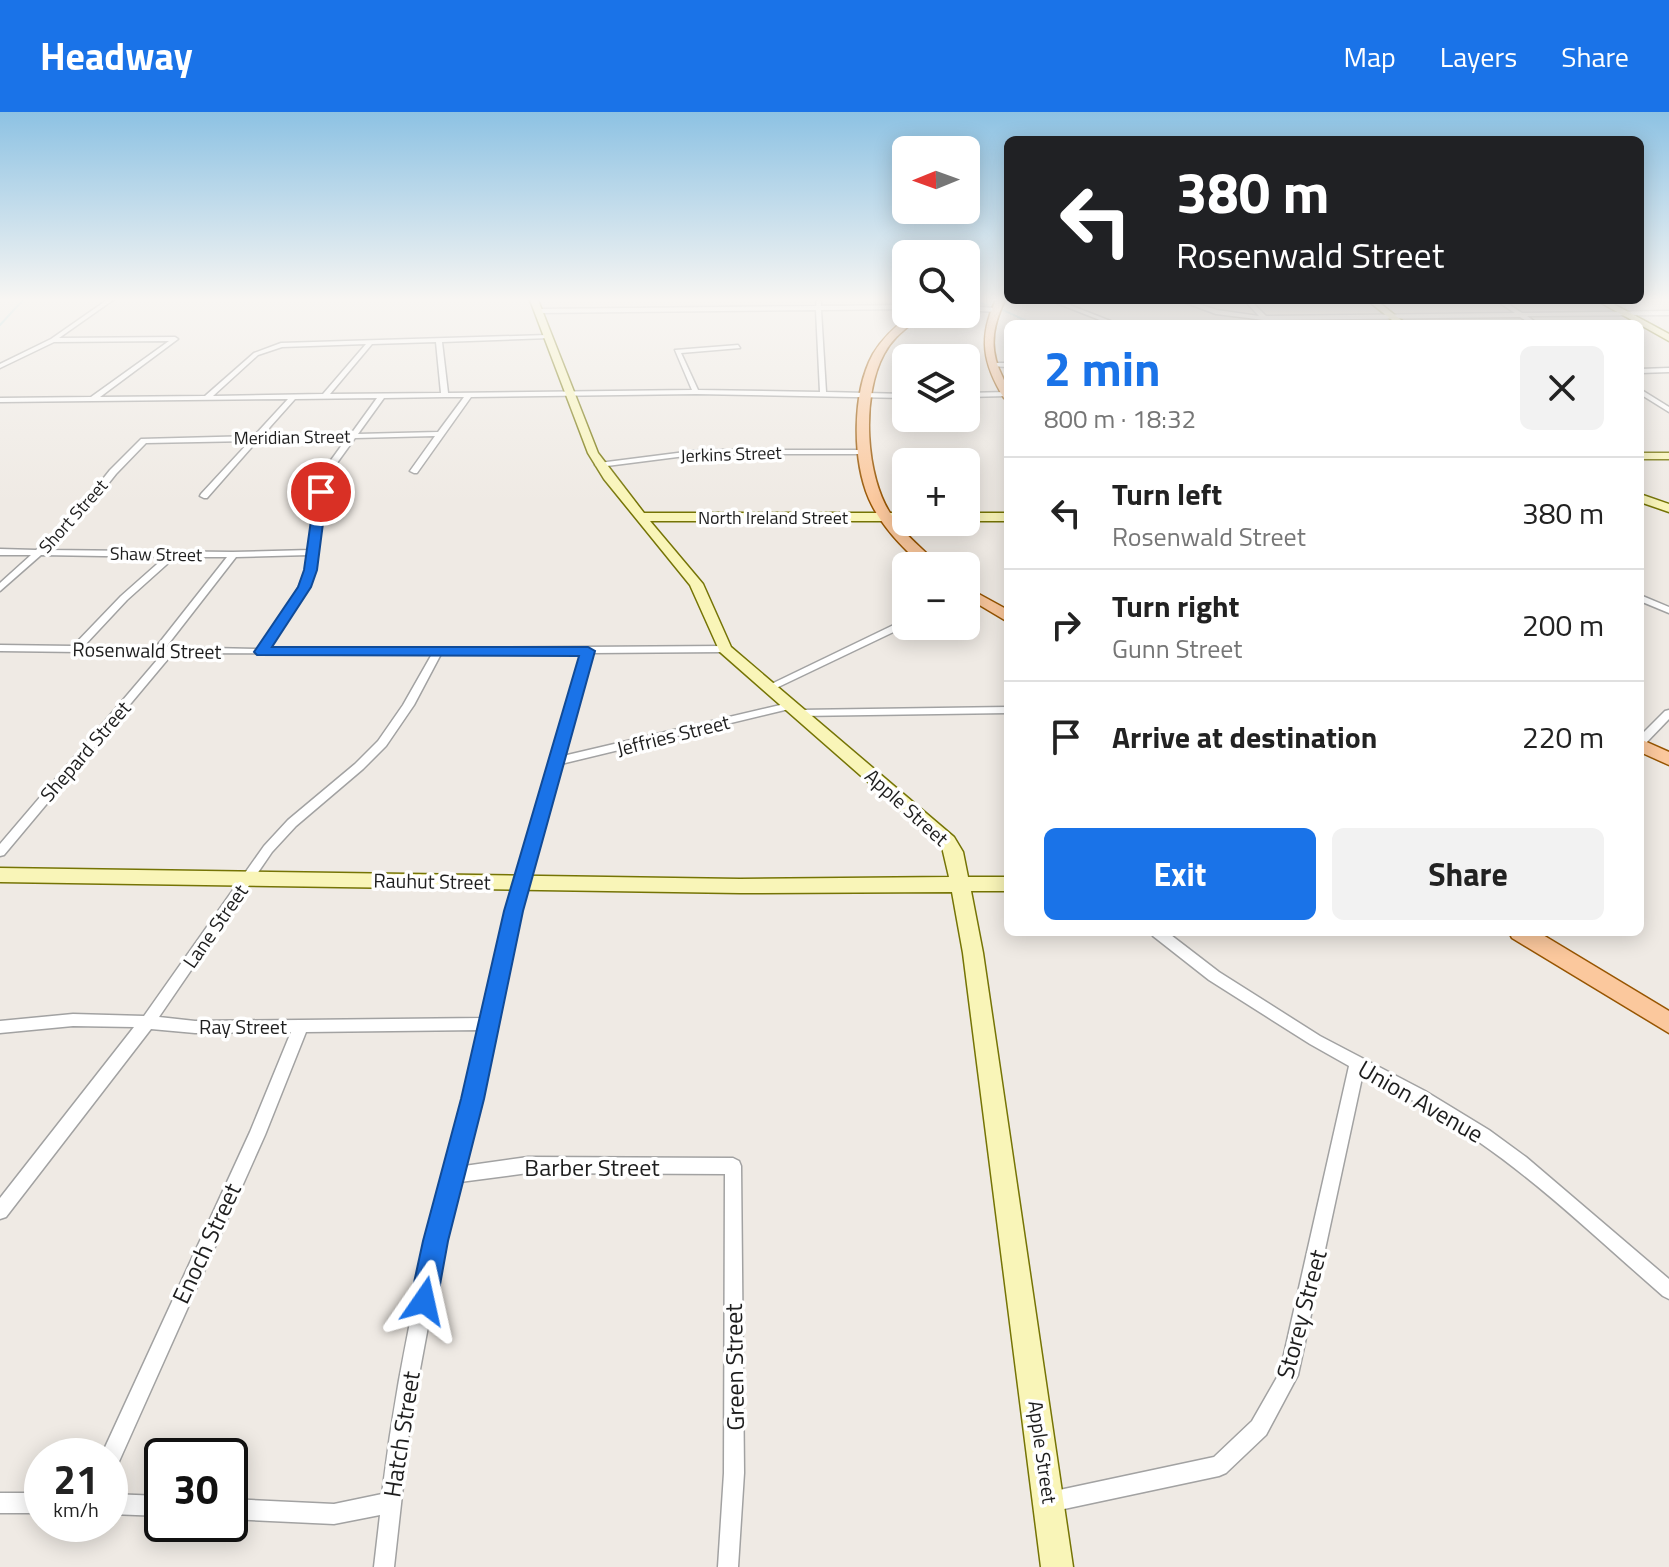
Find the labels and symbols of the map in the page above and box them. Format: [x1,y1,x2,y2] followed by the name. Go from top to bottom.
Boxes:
[892,136,980,224] north arrow
[233,422,351,452] street label: Meridian Street
[680,439,783,469] street label: Jerkins Street
[287,458,355,526] pin
[32,472,114,559] street label: Short Street
[698,504,849,531] street label: North Ireland Street
[110,540,203,568] street label: Shaw Street
[72,633,222,667] street label: Rosenwald Street
[32,693,138,809] street label: Shepard Street
[613,706,733,764] street label: Jeffries Street
[858,761,956,853] street label: Apple Street
[373,864,491,898] street label: Rauhut Street
[175,878,255,974] street label: Lane Street
[199,1011,287,1042] street label: Ray Street
[1352,1051,1490,1151] street label: Union Avenue
[524,1149,660,1185] street label: Barber Street
[162,1176,250,1309] street label: Enoch Street
[1266,1245,1336,1383] street label: Storey Street
[382,1259,466,1343] position arrow
[715,1303,753,1431] street label: Green Street
[373,1368,429,1500] street label: Hatch Street
[1020,1399,1066,1505] street label: Apple Street
[144,1438,248,1542] speed limit sign: 30

